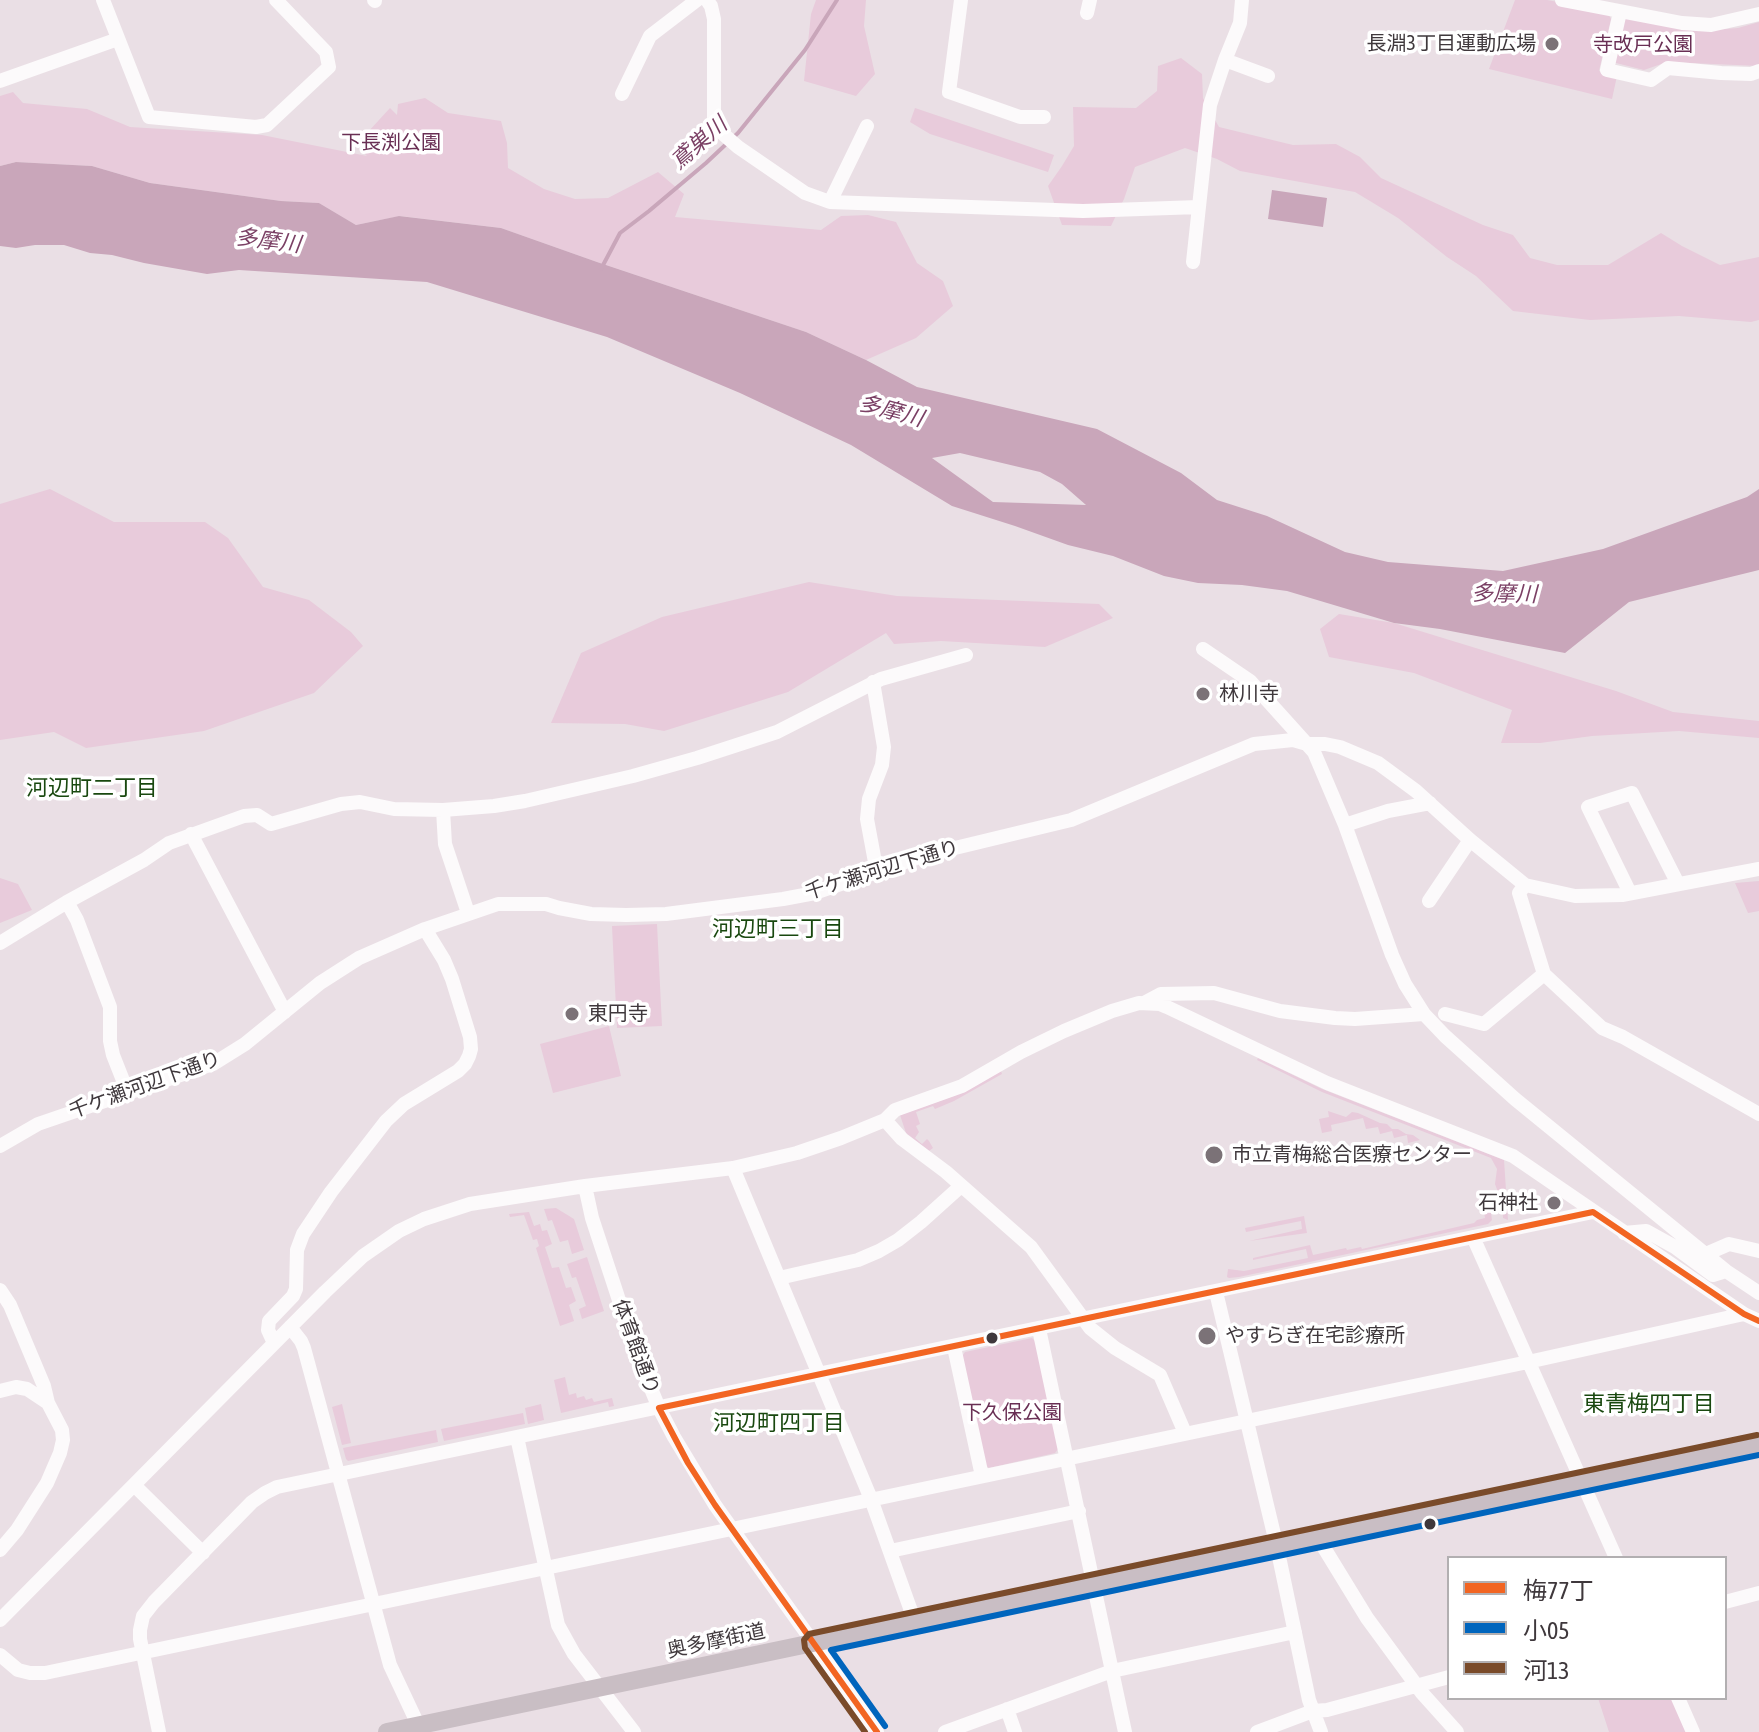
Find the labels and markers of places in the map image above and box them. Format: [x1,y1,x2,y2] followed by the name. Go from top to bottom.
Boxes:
[1367,32,1536,56] place label: 長淵3丁目運動広場
[1543,35,1561,53] marker: 長淵3丁目運動広場
[1219,682,1279,706] place label: 林川寺
[1194,685,1212,703] marker: 林川寺
[588,1002,648,1026] place label: 東円寺
[563,1005,581,1023] marker: 東円寺
[1232,1143,1472,1167] place label: 市立青梅総合医療センター
[1203,1144,1225,1166] marker: 市立青梅総合医療センター
[1478,1191,1538,1215] place label: 石神社
[1545,1194,1563,1212] marker: 石神社
[1225,1324,1405,1348] place label: やすらぎ在宅診療所
[1196,1325,1218,1347] marker: やすらぎ在宅診療所
[984,1330,1000,1346] unlabelled marker
[1422,1516,1438,1532] unlabelled marker

